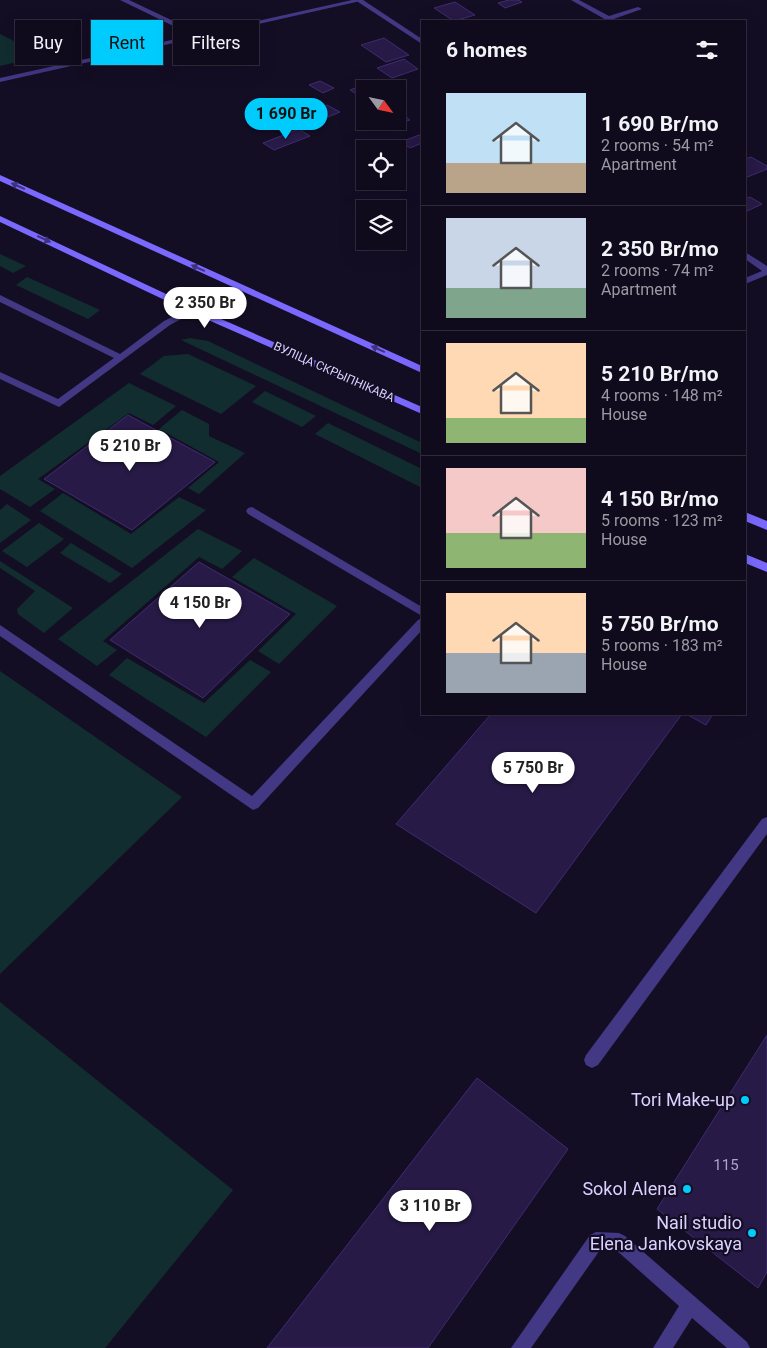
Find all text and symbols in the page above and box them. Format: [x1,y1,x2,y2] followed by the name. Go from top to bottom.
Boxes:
[15,20,81,65] chip: Buy
[91,20,163,65] chip: Rent
[173,20,259,65] chip: Filters
[693,36,721,64] icon: filters
[446,38,527,62] text: 6 homes
[356,80,406,130] north arrow
[356,80,406,250] map controls
[234,98,338,140] pin: 1 690 Br
[256,104,316,123] text: 1 690 Br
[601,112,719,136] text: 1 690 Br/mo
[486,113,546,173] icon: home
[601,136,714,155] text: 2 rooms · 54 m²
[356,140,406,190] button: locate
[601,155,677,174] text: Apartment
[11,181,25,189] one-way arrow
[356,200,406,250] button: layers
[37,236,51,244] one-way arrow
[601,237,719,261] text: 2 350 Br/mo
[486,238,546,298] icon: home
[601,261,714,280] text: 2 rooms · 74 m²
[191,263,205,271] one-way arrow
[601,280,677,299] text: Apartment
[153,286,257,329] pin: 2 350 Br
[175,293,235,312] text: 2 350 Br
[271,339,397,405] street label: ВУЛІЦА СКРЫПНІКАВА
[371,345,385,353] one-way arrow
[601,362,719,386] text: 5 210 Br/mo
[486,363,546,423] icon: home
[601,386,723,405] text: 4 rooms · 148 m²
[601,405,647,424] text: House
[78,430,182,472] pin: 5 210 Br
[100,436,160,455] text: 5 210 Br
[601,487,719,511] text: 4 150 Br/mo
[486,488,546,548] icon: home
[601,511,723,530] text: 5 rooms · 123 m²
[601,530,647,549] text: House
[148,586,252,629] pin: 4 150 Br
[170,593,230,612] text: 4 150 Br
[601,612,719,636] text: 5 750 Br/mo
[486,613,546,673] icon: home
[601,636,723,655] text: 5 rooms · 183 m²
[601,655,647,674] text: House
[481,752,585,794] pin: 5 750 Br
[503,758,563,777] text: 5 750 Br
[631,1089,735,1110] place label: Tori Make-up
[739,1094,751,1106] marker: Tori Make-up
[713,1156,739,1174] house number: 115
[582,1178,677,1199] place label: Sokol Alena
[681,1183,693,1195] marker: Sokol Alena
[378,1190,482,1232] pin: 3 110 Br
[400,1196,460,1215] text: 3 110 Br
[590,1212,742,1254] place label: Nail studio Elena Jankovskaya
[746,1227,758,1239] marker: Nail studio Elena Jankovskaya

